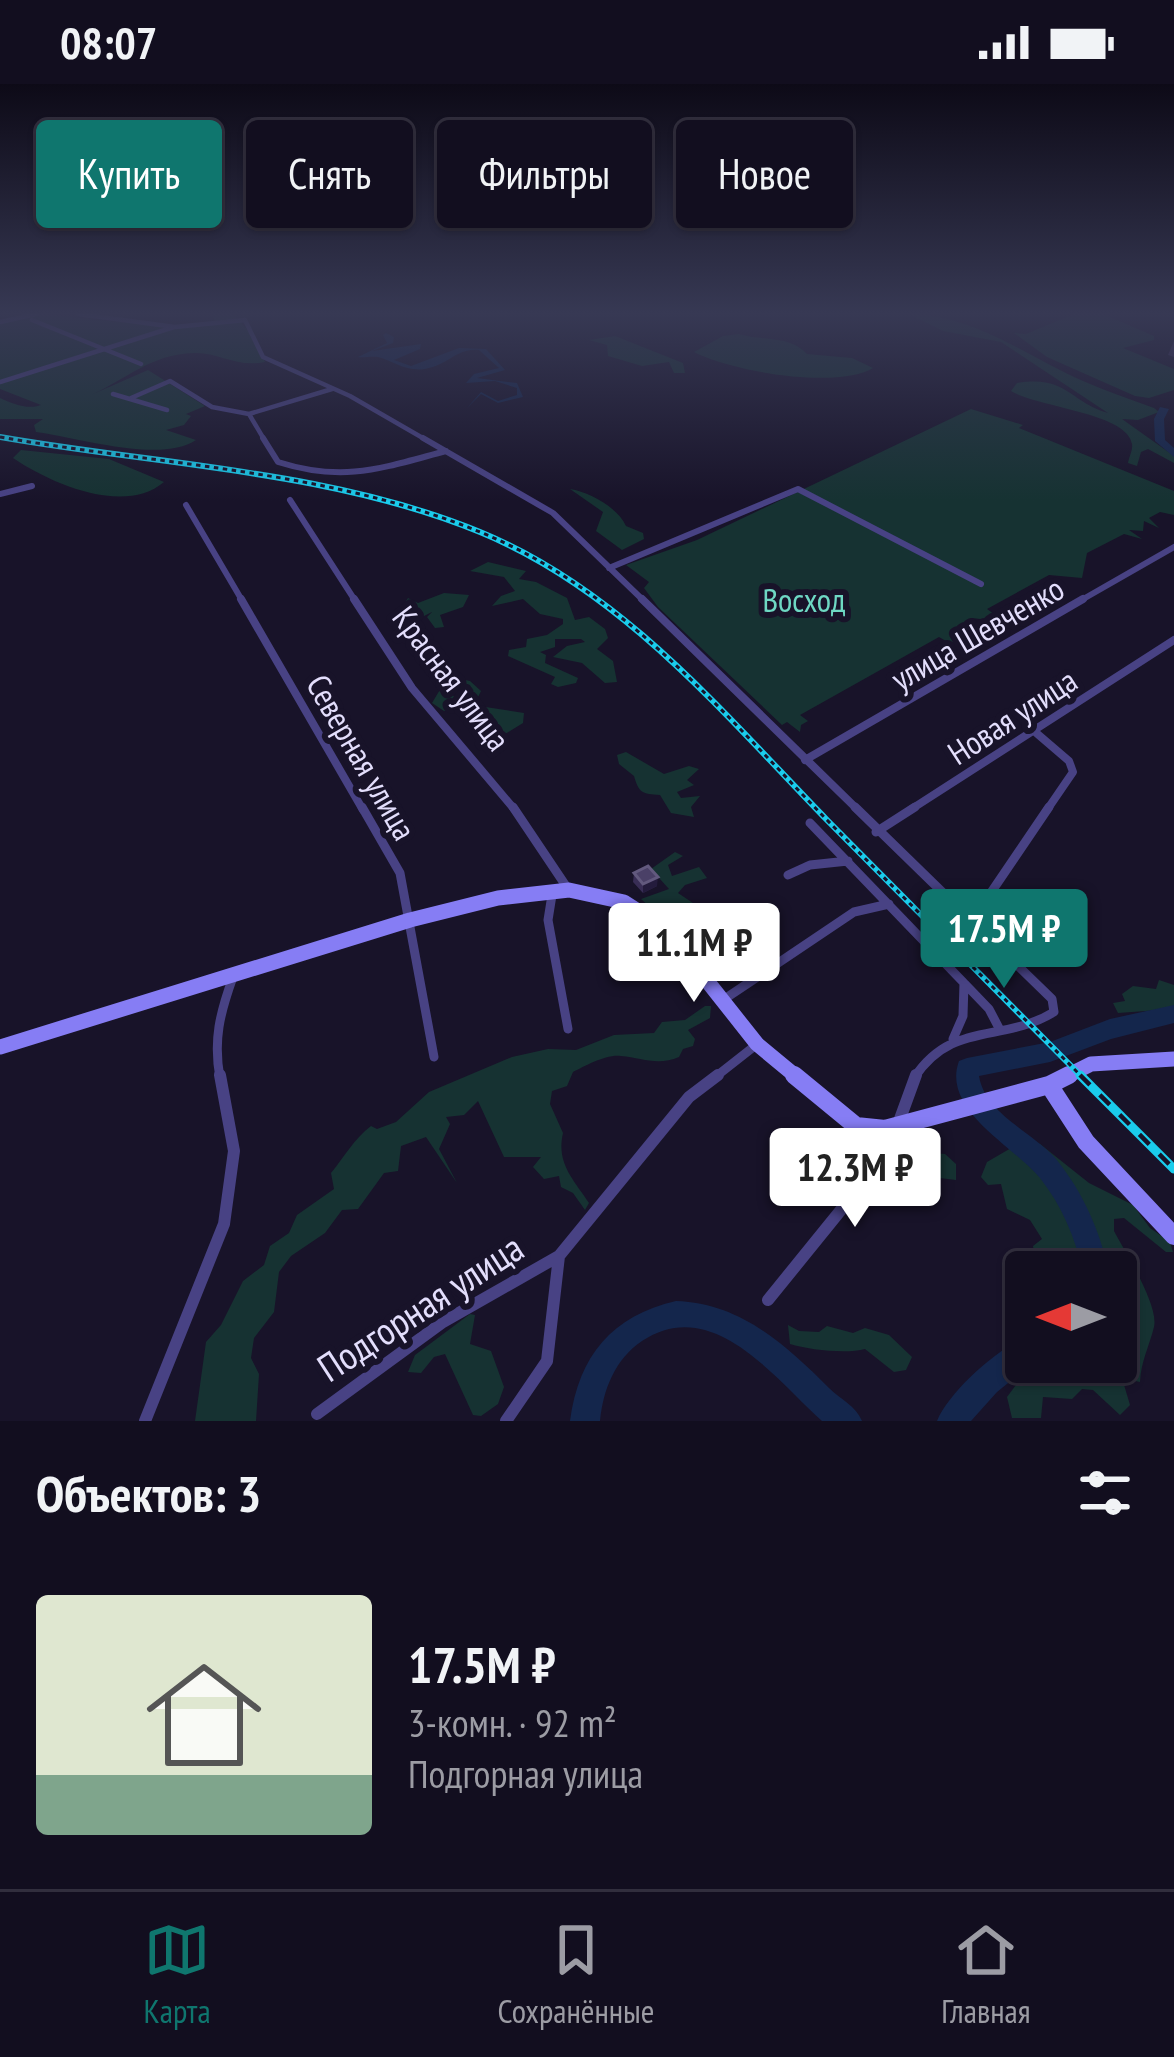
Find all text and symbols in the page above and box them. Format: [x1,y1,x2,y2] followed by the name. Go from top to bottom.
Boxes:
[60,13,157,71] text: 08:07
[36,120,222,228] chip: Купить
[246,120,413,228] chip: Снять
[437,120,652,228] chip: Фильтры
[676,120,853,228] chip: Новое
[883,566,1071,700] street label: улица Шевченко
[763,578,845,621] park label: Восход
[384,597,520,759] street label: Красная улица
[939,658,1085,774] street label: Новая улица
[297,667,427,847] street label: Северная улица
[893,889,1115,991] pin: 17.5M ₽
[948,902,1060,953] text: 17.5M ₽
[583,903,805,1005] pin: 11.1M ₽
[636,916,752,967] text: 11.1M ₽
[744,1128,966,1230] pin: 12.3M ₽
[797,1141,913,1192] text: 12.3M ₽
[308,1222,532,1392] street label: Подгорная улица
[1005,1251,1137,1383] north arrow
[1005,1251,1137,1383] map controls
[36,1460,261,1526] text: Объектов: 3
[1072,1460,1138,1526] icon: filters
[408,1631,556,1697] text: 17.5M ₽
[132,1643,276,1787] icon: home
[408,1697,617,1748] text: 3-комн. · 92 m²
[408,1748,643,1799] text: Подгорная улица
[143,1917,211,2032] tab: Карта
[497,1917,655,2032] tab: Сохранённые
[941,1917,1031,2032] tab: Главная

